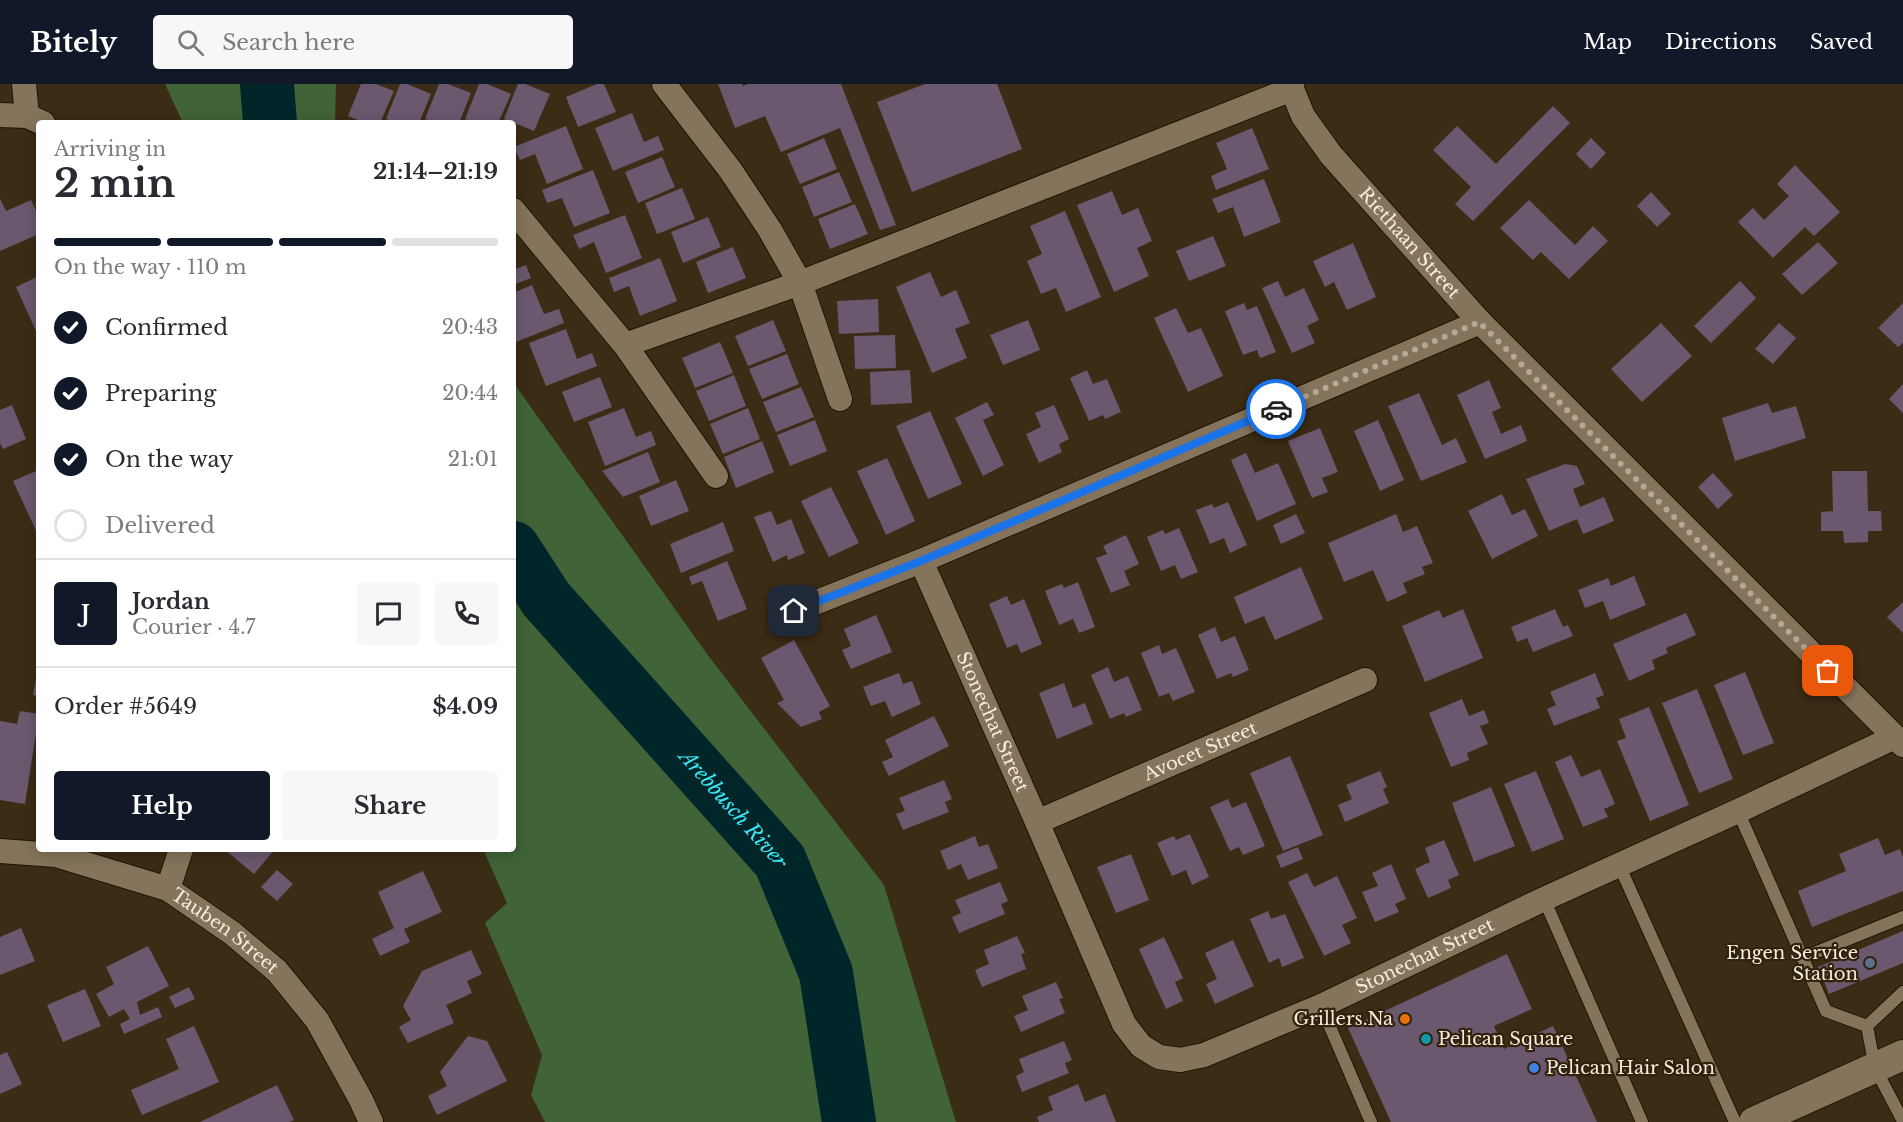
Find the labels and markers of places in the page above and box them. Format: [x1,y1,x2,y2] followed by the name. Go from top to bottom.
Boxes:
[768,585,819,636] pin
[1802,645,1853,696] pin
[1726,942,1858,985] place label: Engen Service Station
[1863,956,1877,970] marker: Engen Service Station
[1294,1008,1393,1030] place label: Grillers.Na
[1398,1012,1412,1026] marker: Grillers.Na
[1438,1028,1573,1050] place label: Pelican Square
[1419,1032,1433,1046] marker: Pelican Square
[1546,1057,1715,1079] place label: Pelican Hair Salon
[1527,1061,1541,1075] marker: Pelican Hair Salon

